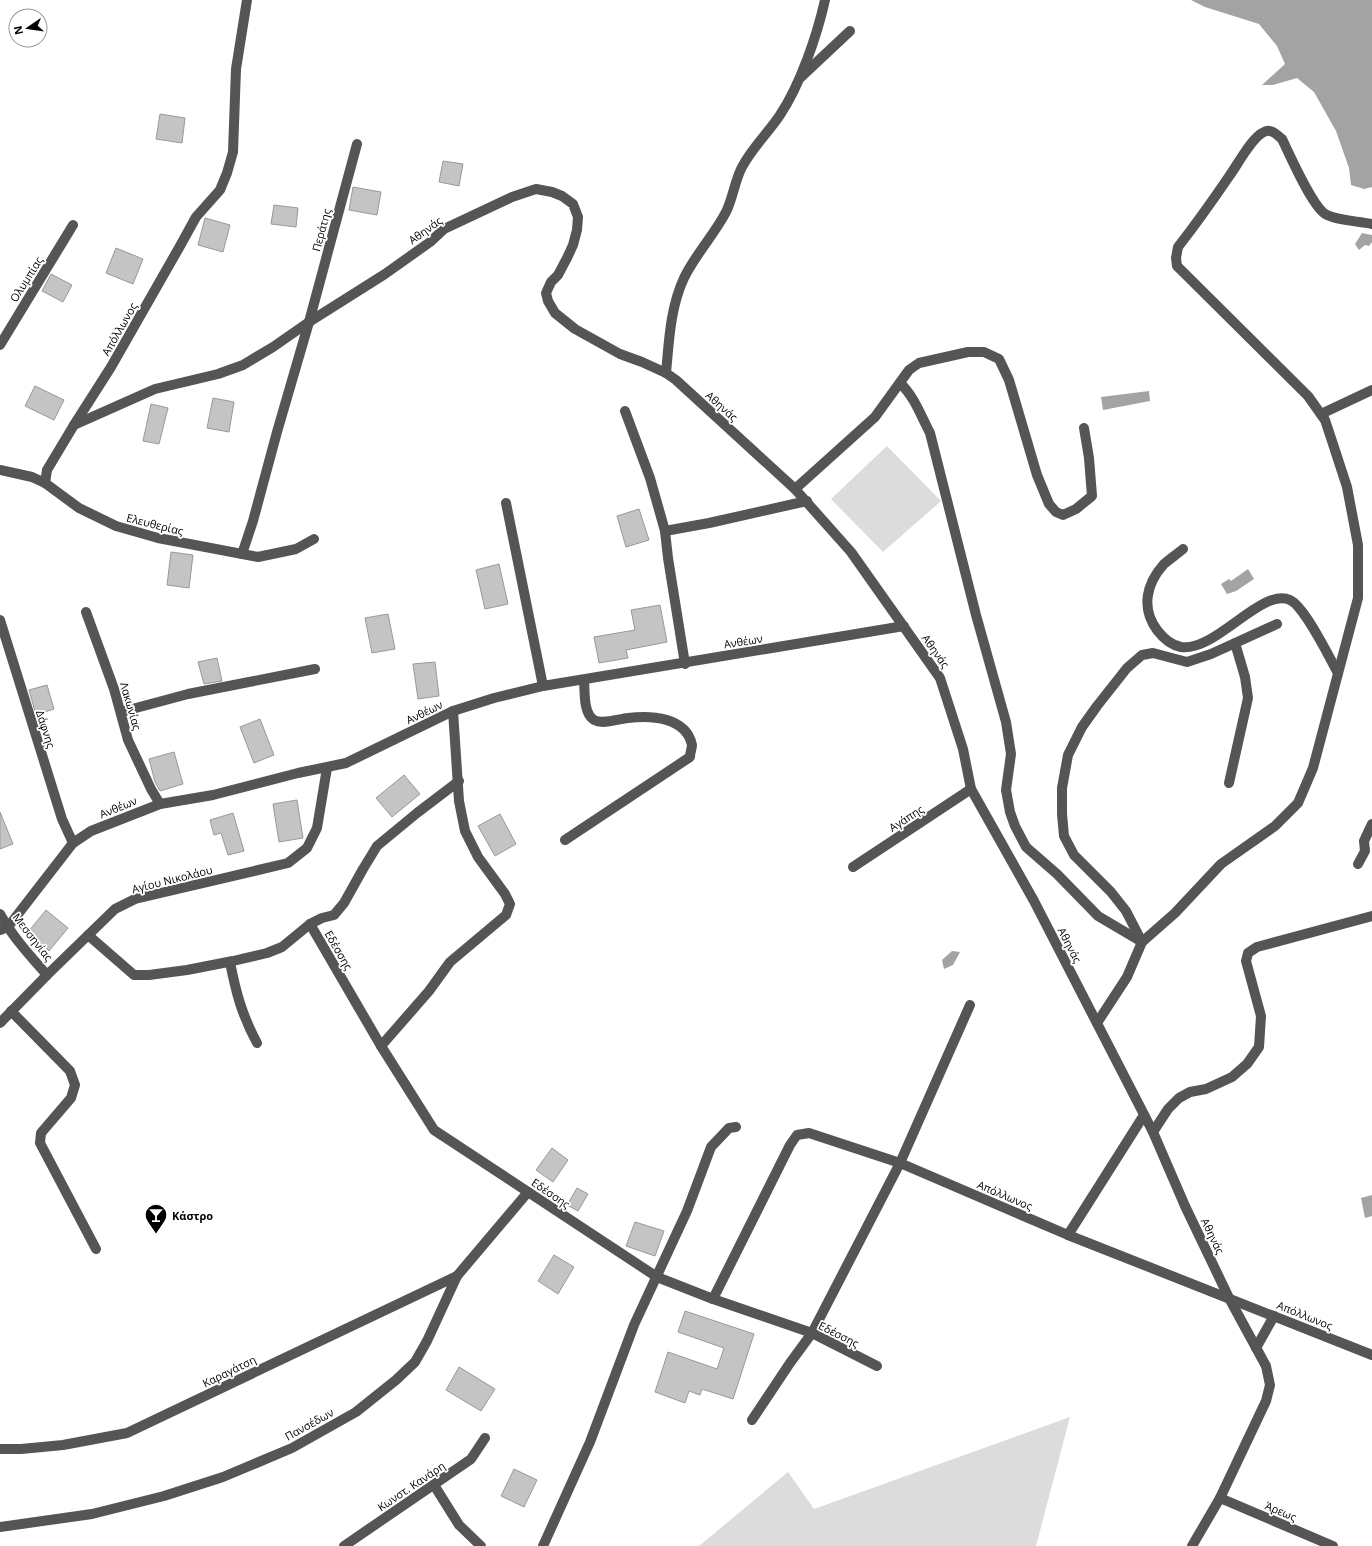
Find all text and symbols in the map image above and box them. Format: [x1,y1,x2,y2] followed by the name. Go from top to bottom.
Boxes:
[8,8,48,48] north arrow
[9,24,26,36] text: N
[308,207,334,253] street label: Περάτης
[405,213,445,247] street label: Αθηνάς
[6,253,46,305] street label: Ολυμπίας
[98,300,140,358] street label: Απόλλωνος
[703,388,741,424] street label: Αθηνάς
[125,510,185,538] street label: Ελευθερίας
[723,631,764,651] street label: Ανθέων
[919,631,953,671] street label: Αθηνάς
[117,680,145,732] street label: Λακωνίας
[403,697,445,727] street label: Ανθέων
[33,708,59,750] street label: Δάφνης
[97,793,139,821] street label: Ανθέων
[886,801,926,835] street label: Αγάπης
[130,862,214,896] street label: Αγίου Νικολάου
[10,910,56,964] street label: Μεσσηνίας
[1055,925,1085,965] street label: Αθηνάς
[322,927,356,973] street label: Εδέσσης
[529,1175,573,1211] street label: Εδέσσης
[975,1177,1035,1213] street label: Απόλλωνος
[143,1202,169,1235] bar icon: Κάστρο
[172,1208,213,1223] place label: Κάστρο
[1198,1216,1228,1256] street label: Αθηνάς
[1275,1297,1335,1333] street label: Απόλλωνος
[816,1317,862,1351] street label: Εδέσσης
[200,1352,258,1390] street label: Καραγάτση
[282,1404,336,1444] street label: Πανσέδων
[374,1458,448,1514] street label: Κωνστ. Κανάρη
[1263,1498,1299,1524] street label: Άρεως

